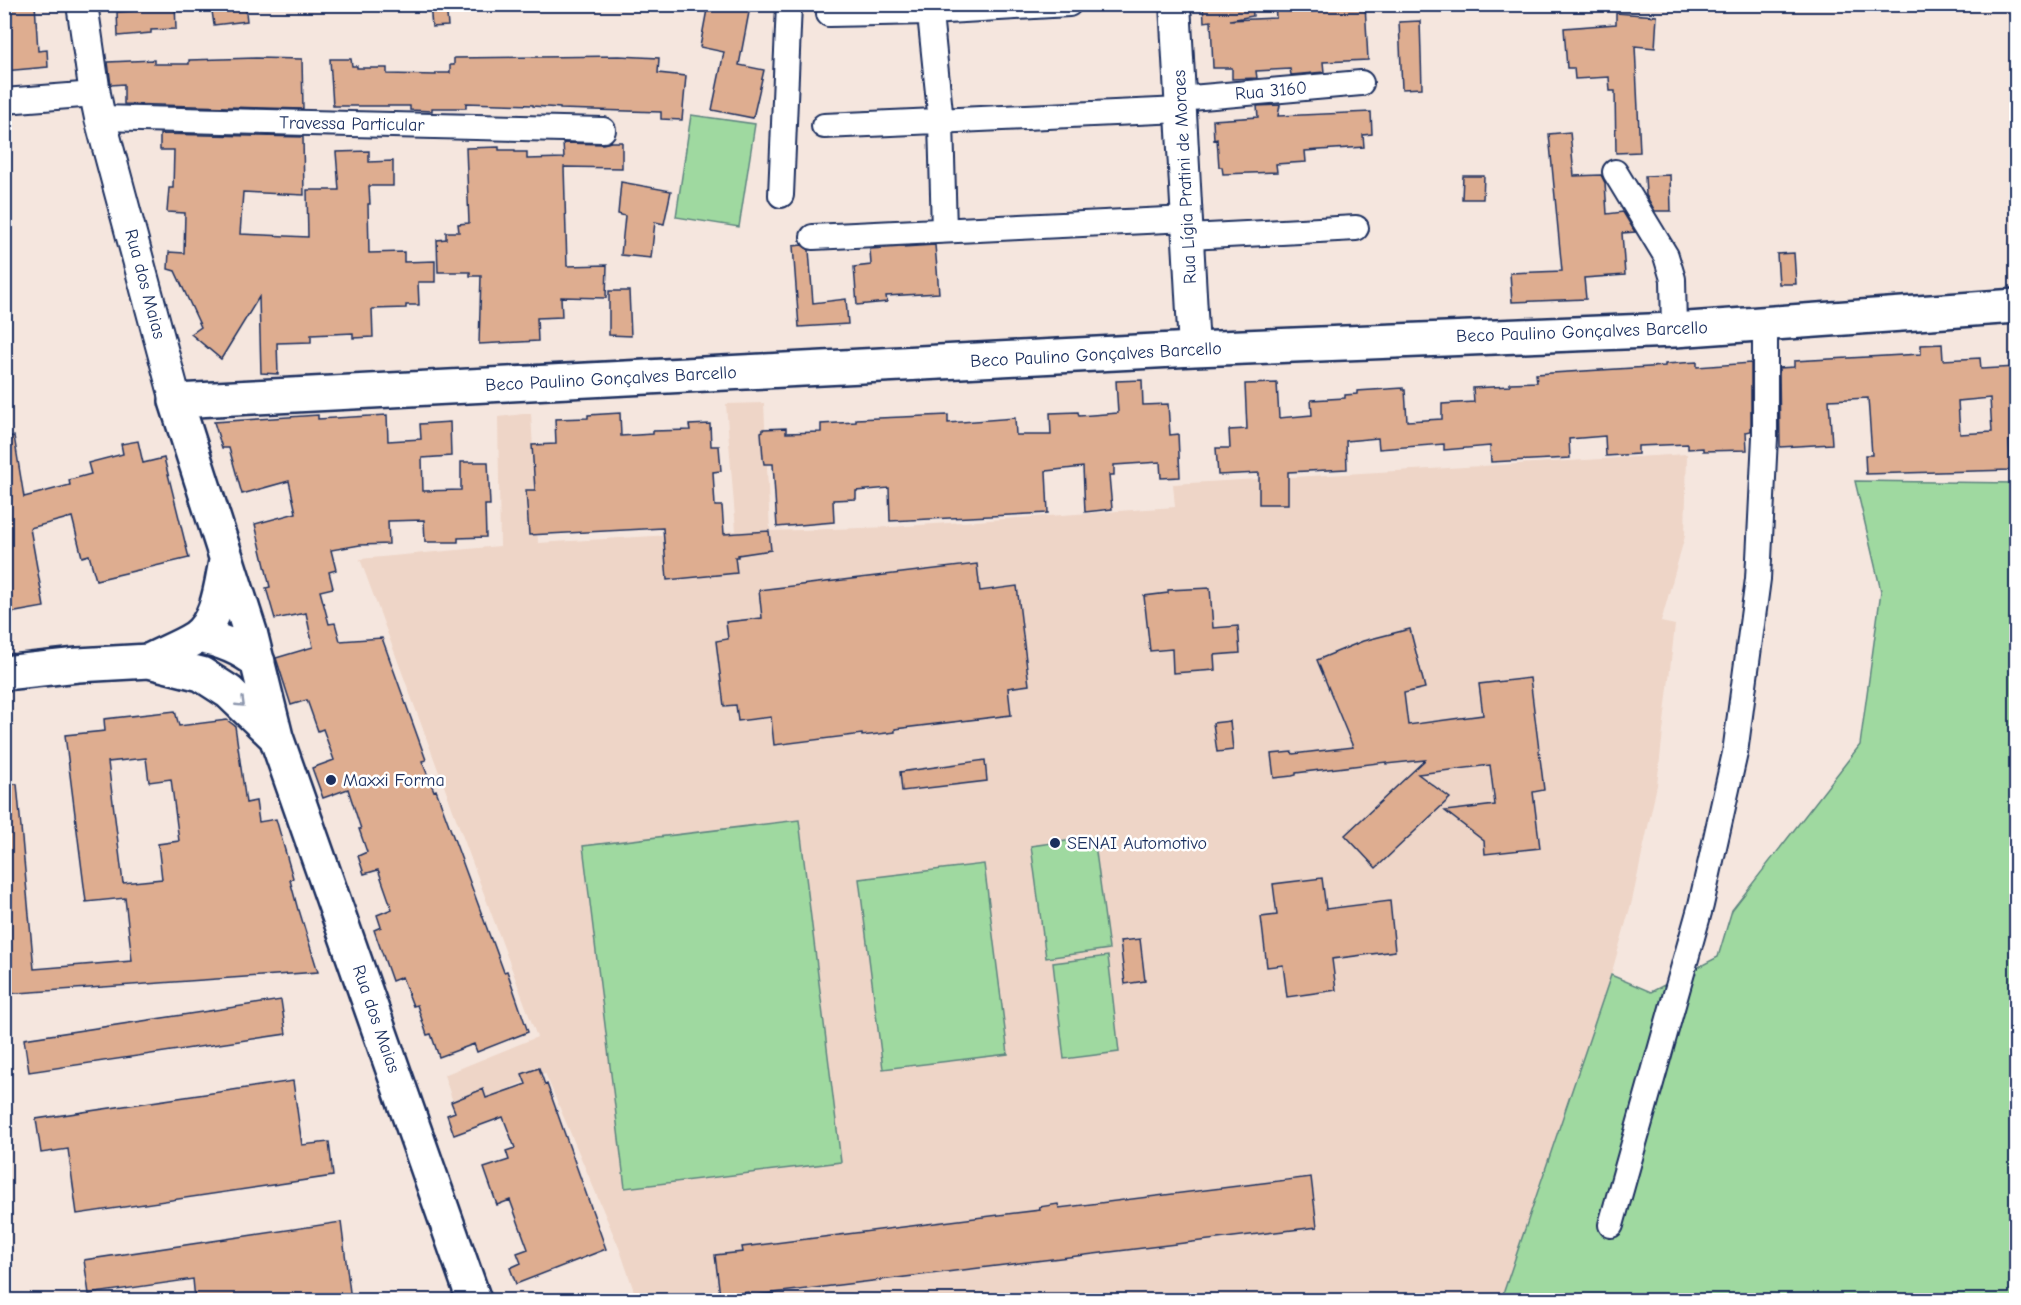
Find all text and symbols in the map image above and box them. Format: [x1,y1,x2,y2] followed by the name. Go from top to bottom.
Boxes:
[1169,69,1201,285] street label: Rua Lígia Pratini de Moraes
[1234,77,1308,105] street label: Rua 3160
[279,112,426,136] street label: Travessa Particular
[120,227,170,341] street label: Rua dos Maias
[1456,317,1708,347] street label: Beco Paulino Gonçalves Barcello
[970,338,1222,372] street label: Beco Paulino Gonçalves Barcello
[485,362,737,396] street label: Beco Paulino Gonçalves Barcello
[234,696,244,707] one-way arrow
[343,770,445,791] place label: Maxxi Forma
[324,773,338,787] marker: Maxxi Forma
[1067,833,1207,854] place label: SENAI Automotivo
[1048,836,1062,850] marker: SENAI Automotivo
[348,962,404,1076] street label: Rua dos Maias

